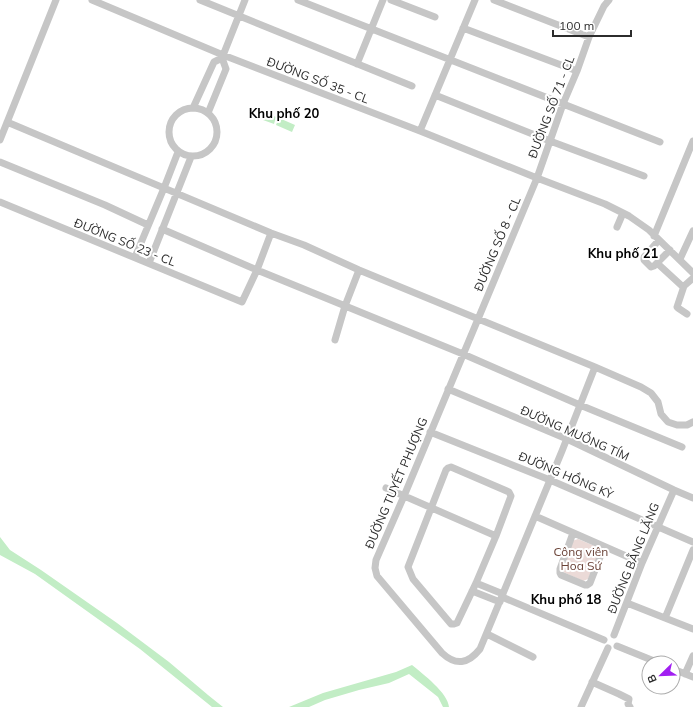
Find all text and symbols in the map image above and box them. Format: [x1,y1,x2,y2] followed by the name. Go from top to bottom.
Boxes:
[553,12,631,38] scale bar
[559,18,594,33] text: 100 m
[525,53,578,160] street label: ĐƯỜNG SỐ 71 - CL
[265,54,372,107] street label: ĐƯỜNG SỐ 35 - CL
[249,105,319,121] district label: Khu phố 20
[470,194,524,293] street label: ĐƯỜNG SỐ 8 - CL
[72,215,178,269] street label: ĐƯỜNG SỐ 23 - CL
[588,245,658,261] district label: Khu phố 21
[518,402,632,464] street label: ĐƯỜNG MUỒNG TÍM
[361,415,431,551] street label: ĐƯỜNG TUYẾT PHƯỢNG
[516,448,616,502] street label: ĐƯỜNG HỒNG KỲ
[604,500,662,616] street label: ĐƯỜNG BẰNG LĂNG
[554,544,608,573] park label: Công viên Hoa Sứ
[531,591,601,607] district label: Khu phố 18
[641,655,681,695] north arrow
[644,672,660,685] text: B

